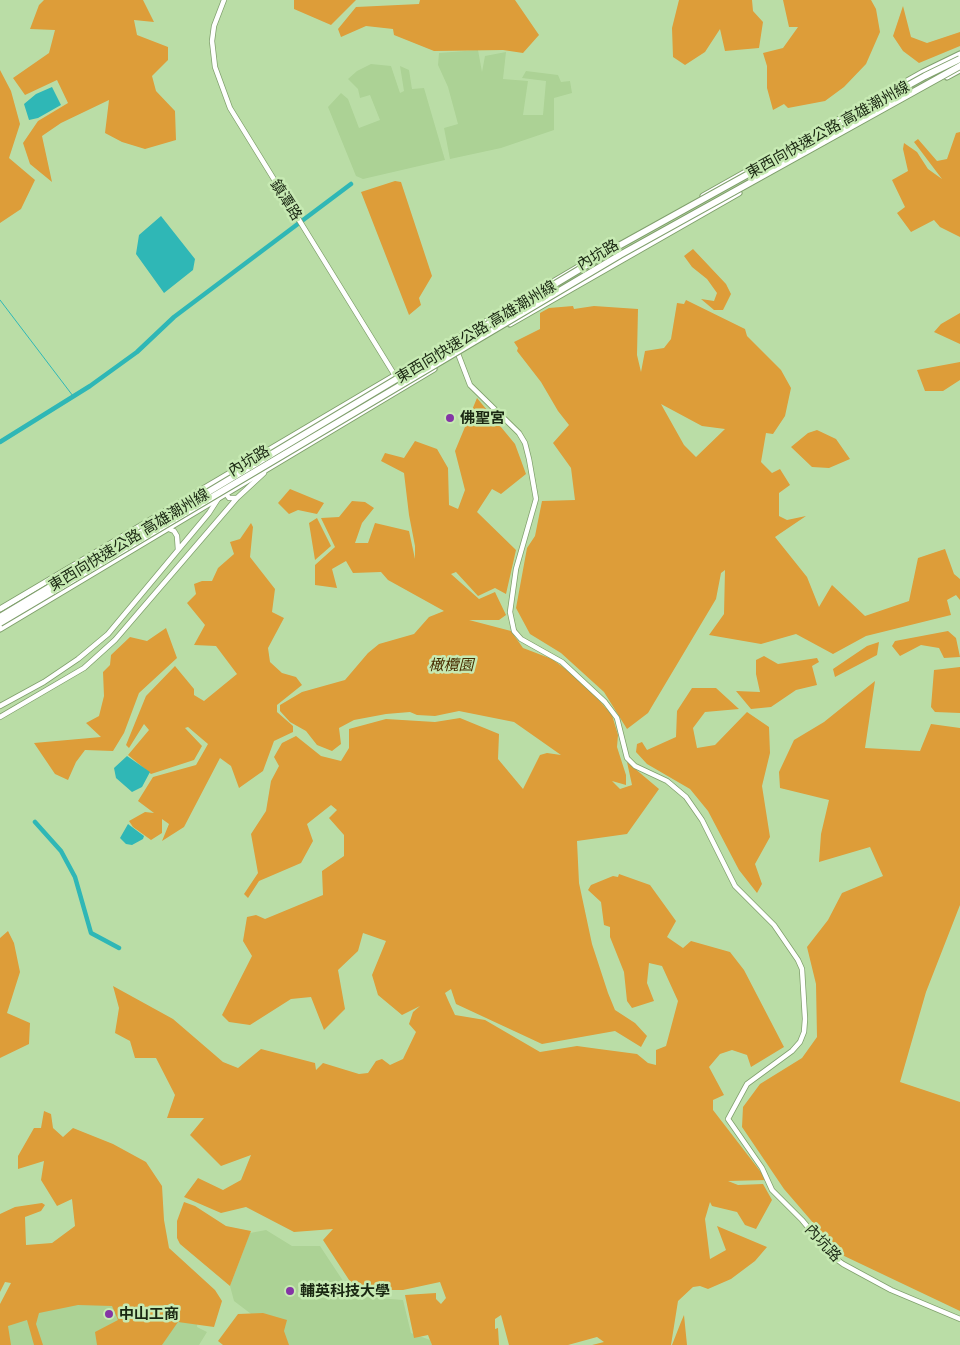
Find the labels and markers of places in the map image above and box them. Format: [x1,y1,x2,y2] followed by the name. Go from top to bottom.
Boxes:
[460,409,505,427] place label: 佛聖宮
[444,412,456,424] marker: 佛聖宮
[300,1282,390,1300] place label: 輔英科技大學
[284,1285,296,1297] marker: 輔英科技大學
[119,1305,179,1323] place label: 中山工商
[103,1308,115,1320] marker: 中山工商

